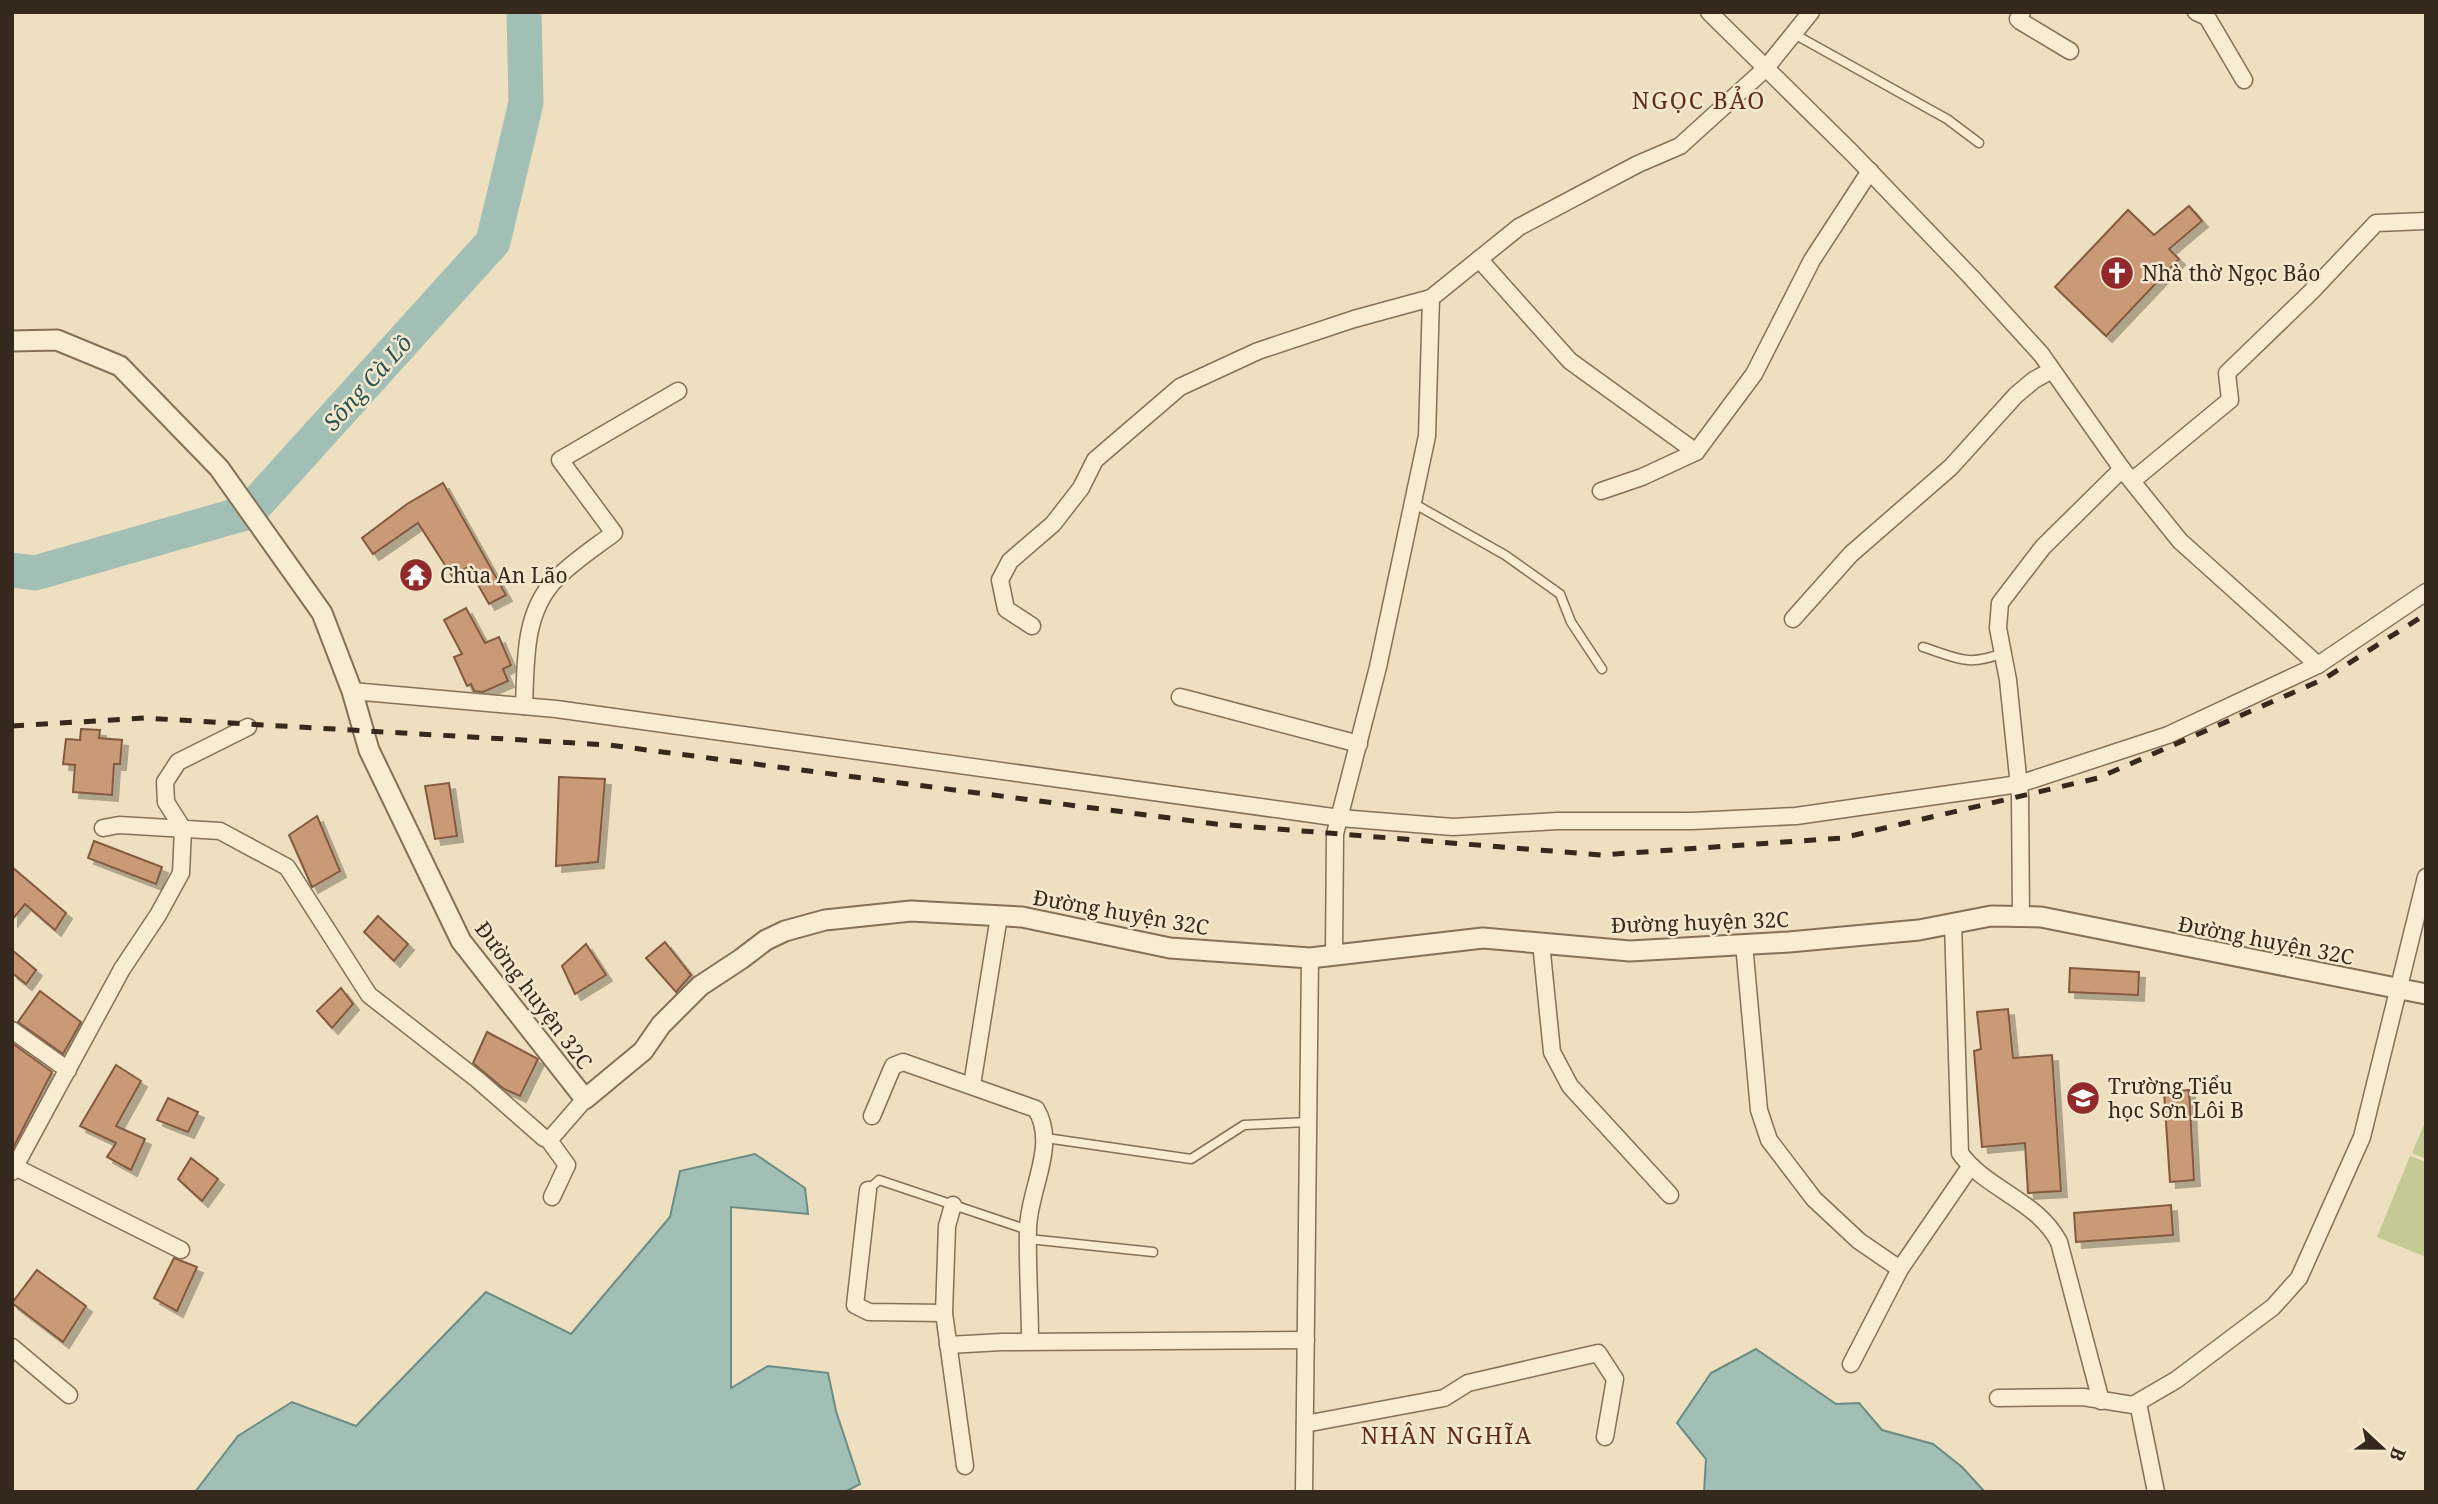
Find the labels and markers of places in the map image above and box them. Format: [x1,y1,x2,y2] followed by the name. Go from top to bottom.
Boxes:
[2098,254,2136,292] church icon: Nhà thờ Ngọc Bảo
[2142,259,2320,287] place label: Nhà thờ Ngọc Bảo
[397,556,435,594] temple icon: Chùa An Lão
[440,561,568,589] place label: Chùa An Lão
[2108,1072,2244,1124] place label: Trường Tiểu học Sơn Lôi B
[2064,1079,2102,1117] school or university icon: Trường Tiểu học Sơn Lôi B

